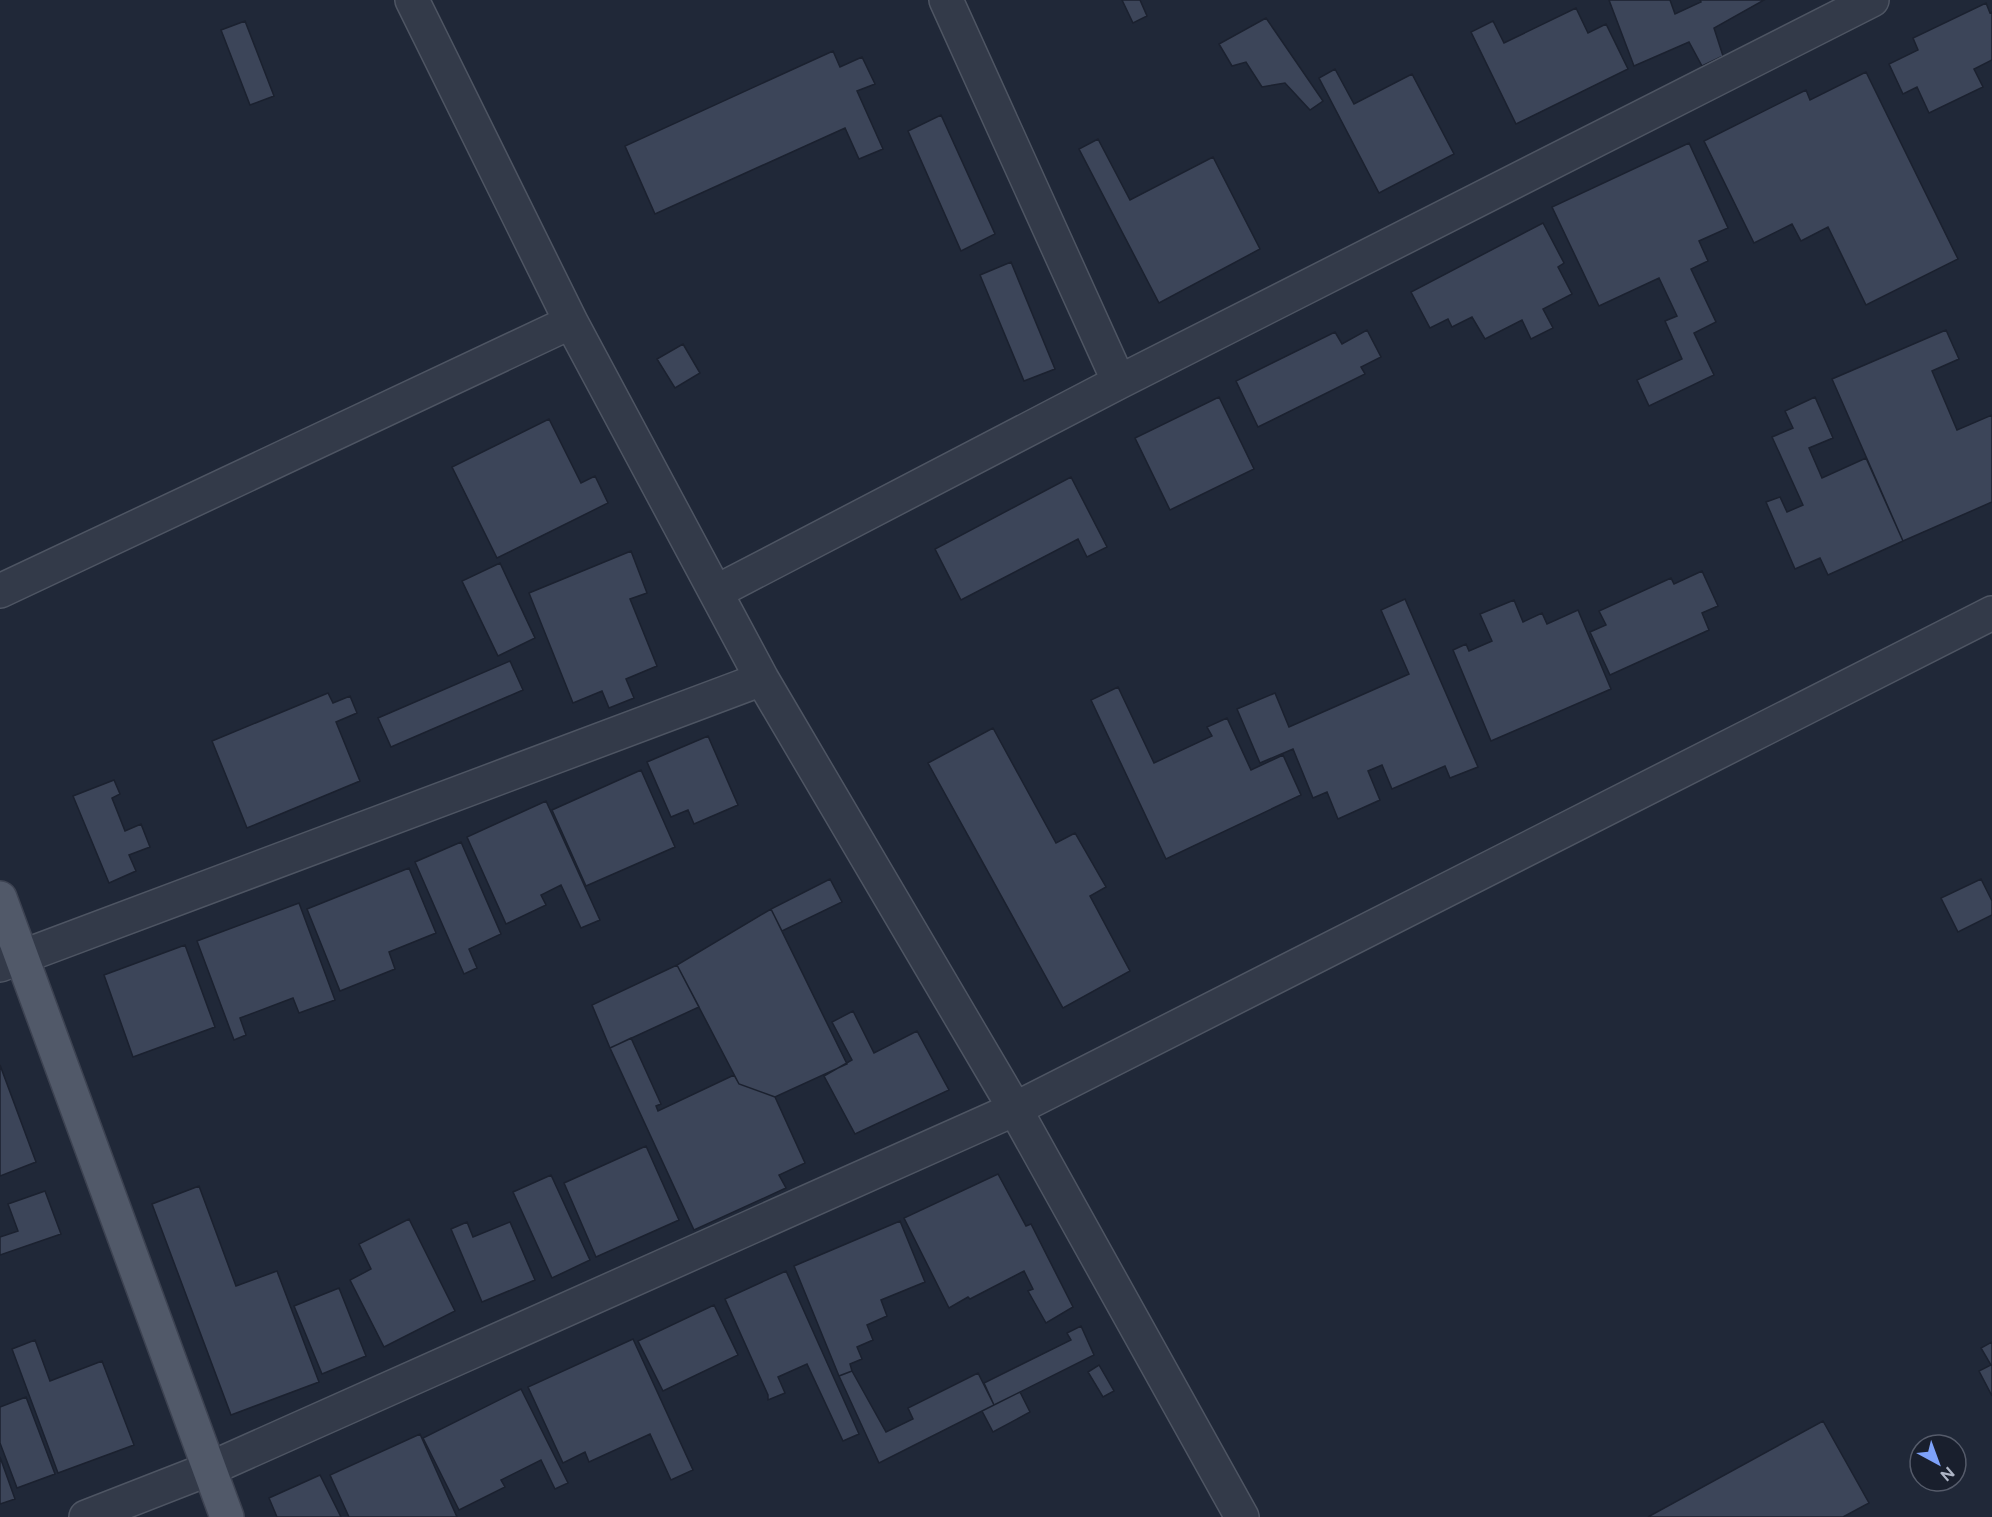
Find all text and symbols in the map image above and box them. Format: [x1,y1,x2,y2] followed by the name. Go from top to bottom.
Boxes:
[1908,1433,1968,1493] north arrow
[1937,1463,1958,1485] text: N

